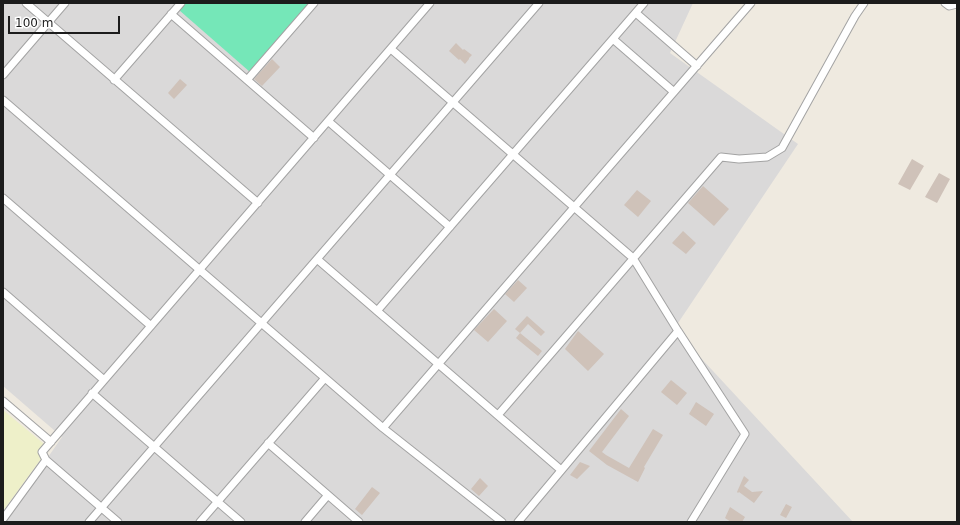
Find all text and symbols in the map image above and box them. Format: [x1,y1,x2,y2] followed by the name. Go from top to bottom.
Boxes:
[10,8,122,34] scale bar
[15,16,53,30] text: 100 m

